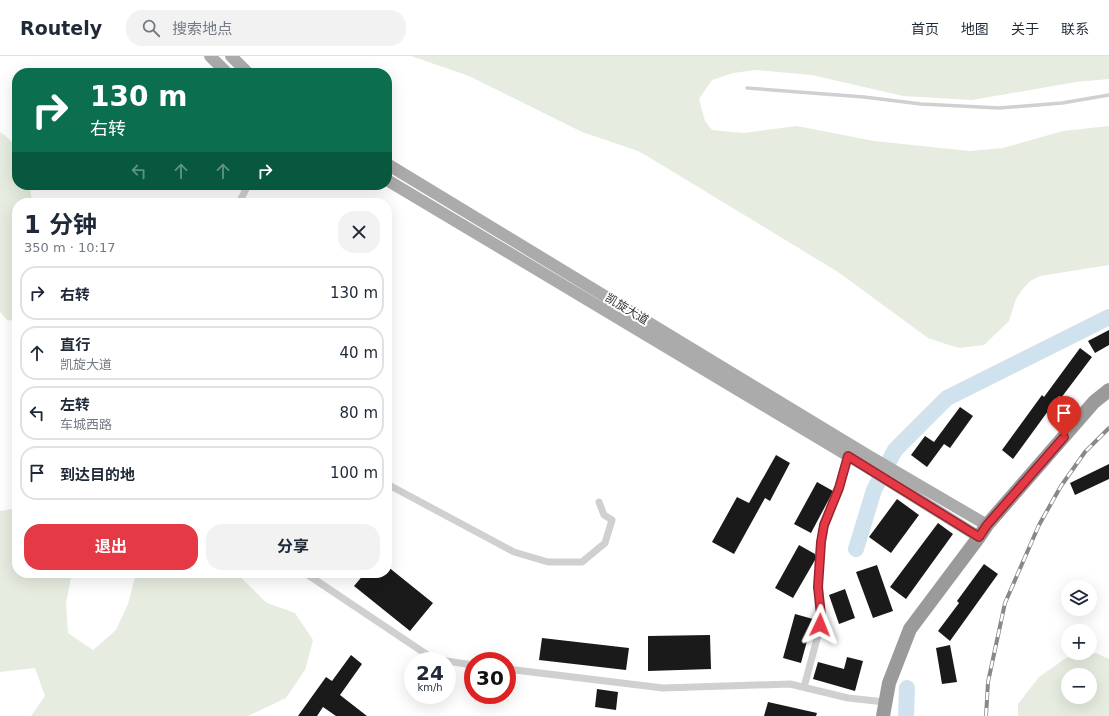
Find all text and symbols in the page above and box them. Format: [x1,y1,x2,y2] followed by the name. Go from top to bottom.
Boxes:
[126,10,406,46] search box
[20,17,102,39] text: Routely
[140,17,162,39] icon: search
[172,20,232,38] text: 搜索地点
[911,21,939,37] text: 首页
[961,21,989,37] text: 地图
[1011,21,1039,37] text: 关于
[1061,21,1089,37] text: 联系
[90,80,187,113] text: 130 m
[24,84,76,136] icon: right
[90,118,126,139] text: 右转
[128,160,150,182] icon: left
[170,160,192,182] icon: ahead
[212,160,234,182] icon: ahead
[254,160,276,182] icon: right
[24,211,97,239] text: 1 分钟
[338,211,380,253] button: close
[24,240,115,255] text: 350 m · 10:17
[26,282,48,304] icon: right
[330,284,378,302] text: 130 m
[60,286,90,304] text: 右转
[603,291,651,327] street label: 凯旋大道
[60,336,90,354] text: 直行
[26,342,48,364] icon: ahead
[340,344,378,362] text: 40 m
[60,357,112,372] text: 凯旋大道
[60,396,90,414] text: 左转
[1047,396,1081,437] pin
[26,402,48,424] icon: left
[1053,402,1075,424] icon: arrive
[340,404,378,422] text: 80 m
[60,417,112,432] text: 车城西路
[26,462,48,484] icon: arrive
[330,464,378,482] text: 100 m
[60,466,135,484] text: 到达目的地
[24,524,198,570] button: 退出
[206,524,380,570] button: 分享
[1061,580,1097,704] map controls
[1061,580,1097,616] button: layers
[799,604,841,646] position arrow
[1061,624,1097,660] button: +
[464,652,516,704] speed limit sign: 30
[416,661,444,685] text: 24
[1061,668,1097,704] button: −
[417,682,443,693] text: km/h

